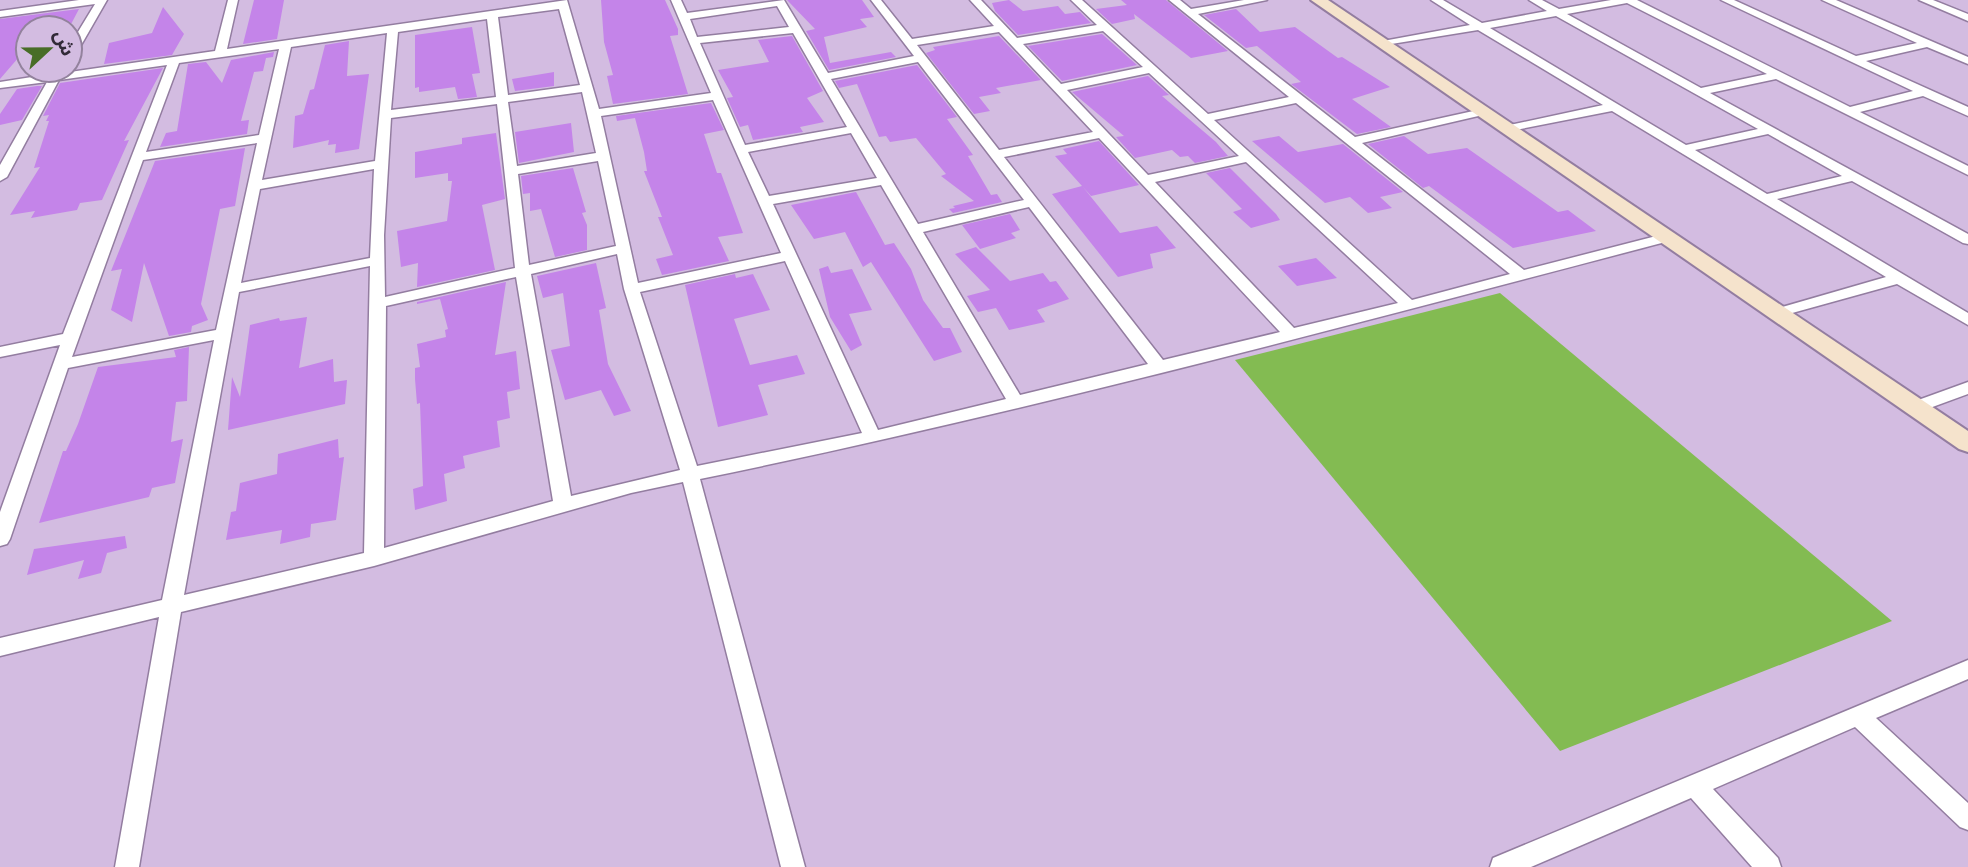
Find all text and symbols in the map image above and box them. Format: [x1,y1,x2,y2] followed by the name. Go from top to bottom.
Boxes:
[14,14,84,84] north arrow
[49,26,80,59] text: ش

